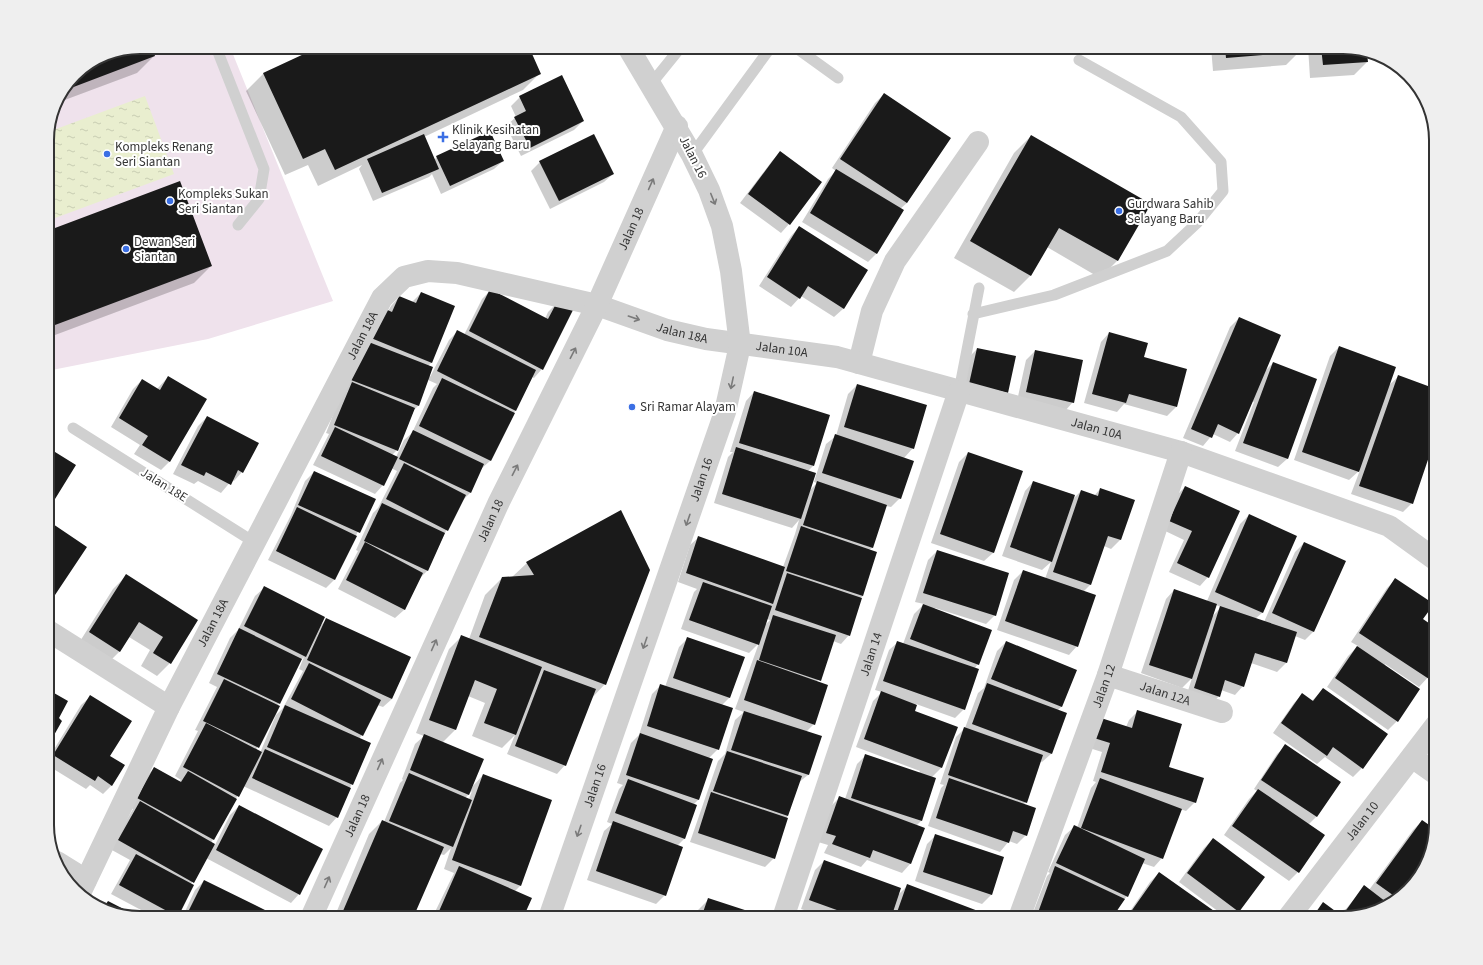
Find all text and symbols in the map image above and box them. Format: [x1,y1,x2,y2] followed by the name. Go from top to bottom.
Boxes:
[452,121,539,154] place label: Klinik Kesihatan Selayang Baru
[437,131,449,143] marker: Klinik Kesihatan Selayang Baru
[675,133,711,181] street label: Jalan 16
[115,138,213,171] place label: Kompleks Renang Seri Siantan
[102,149,112,159] marker: Kompleks Renang Seri Siantan
[648,179,655,191] one-way arrow
[178,185,269,218] place label: Kompleks Sukan Seri Siantan
[709,192,717,204] one-way arrow
[1127,195,1214,228] place label: Gurdwara Sahib Selayang Baru
[165,196,175,206] marker: Kompleks Sukan Seri Siantan
[614,204,649,253] street label: Jalan 18
[1114,206,1124,216] marker: Gurdwara Sahib Selayang Baru
[134,233,195,266] place label: Dewan Seri Siantan
[121,244,131,254] marker: Dewan Seri Siantan
[342,307,383,363] street label: Jalan 18A
[627,315,640,322] one-way arrow
[654,318,711,348] street label: Jalan 18A
[755,337,810,362] street label: Jalan 10A
[570,347,577,359] one-way arrow
[727,376,735,389] one-way arrow
[640,398,736,416] place label: Sri Ramar Alayam
[627,402,637,412] marker: Sri Ramar Alayam
[1069,413,1125,445] street label: Jalan 10A
[685,455,717,504] street label: Jalan 16
[137,464,191,507] street label: Jalan 18E
[512,464,519,476] one-way arrow
[473,496,508,545] street label: Jalan 18
[684,513,691,526] one-way arrow
[193,595,233,650] street label: Jalan 18A
[855,629,887,679] street label: Jalan 14
[641,636,648,649] one-way arrow
[431,640,438,652] one-way arrow
[1088,662,1120,710] street label: Jalan 12
[1137,677,1194,710] street label: Jalan 12A
[377,758,384,770] one-way arrow
[579,761,611,810] street label: Jalan 16
[340,792,375,840] street label: Jalan 18
[1341,798,1383,845] street label: Jalan 10
[575,825,582,838] one-way arrow
[324,877,331,889] one-way arrow

